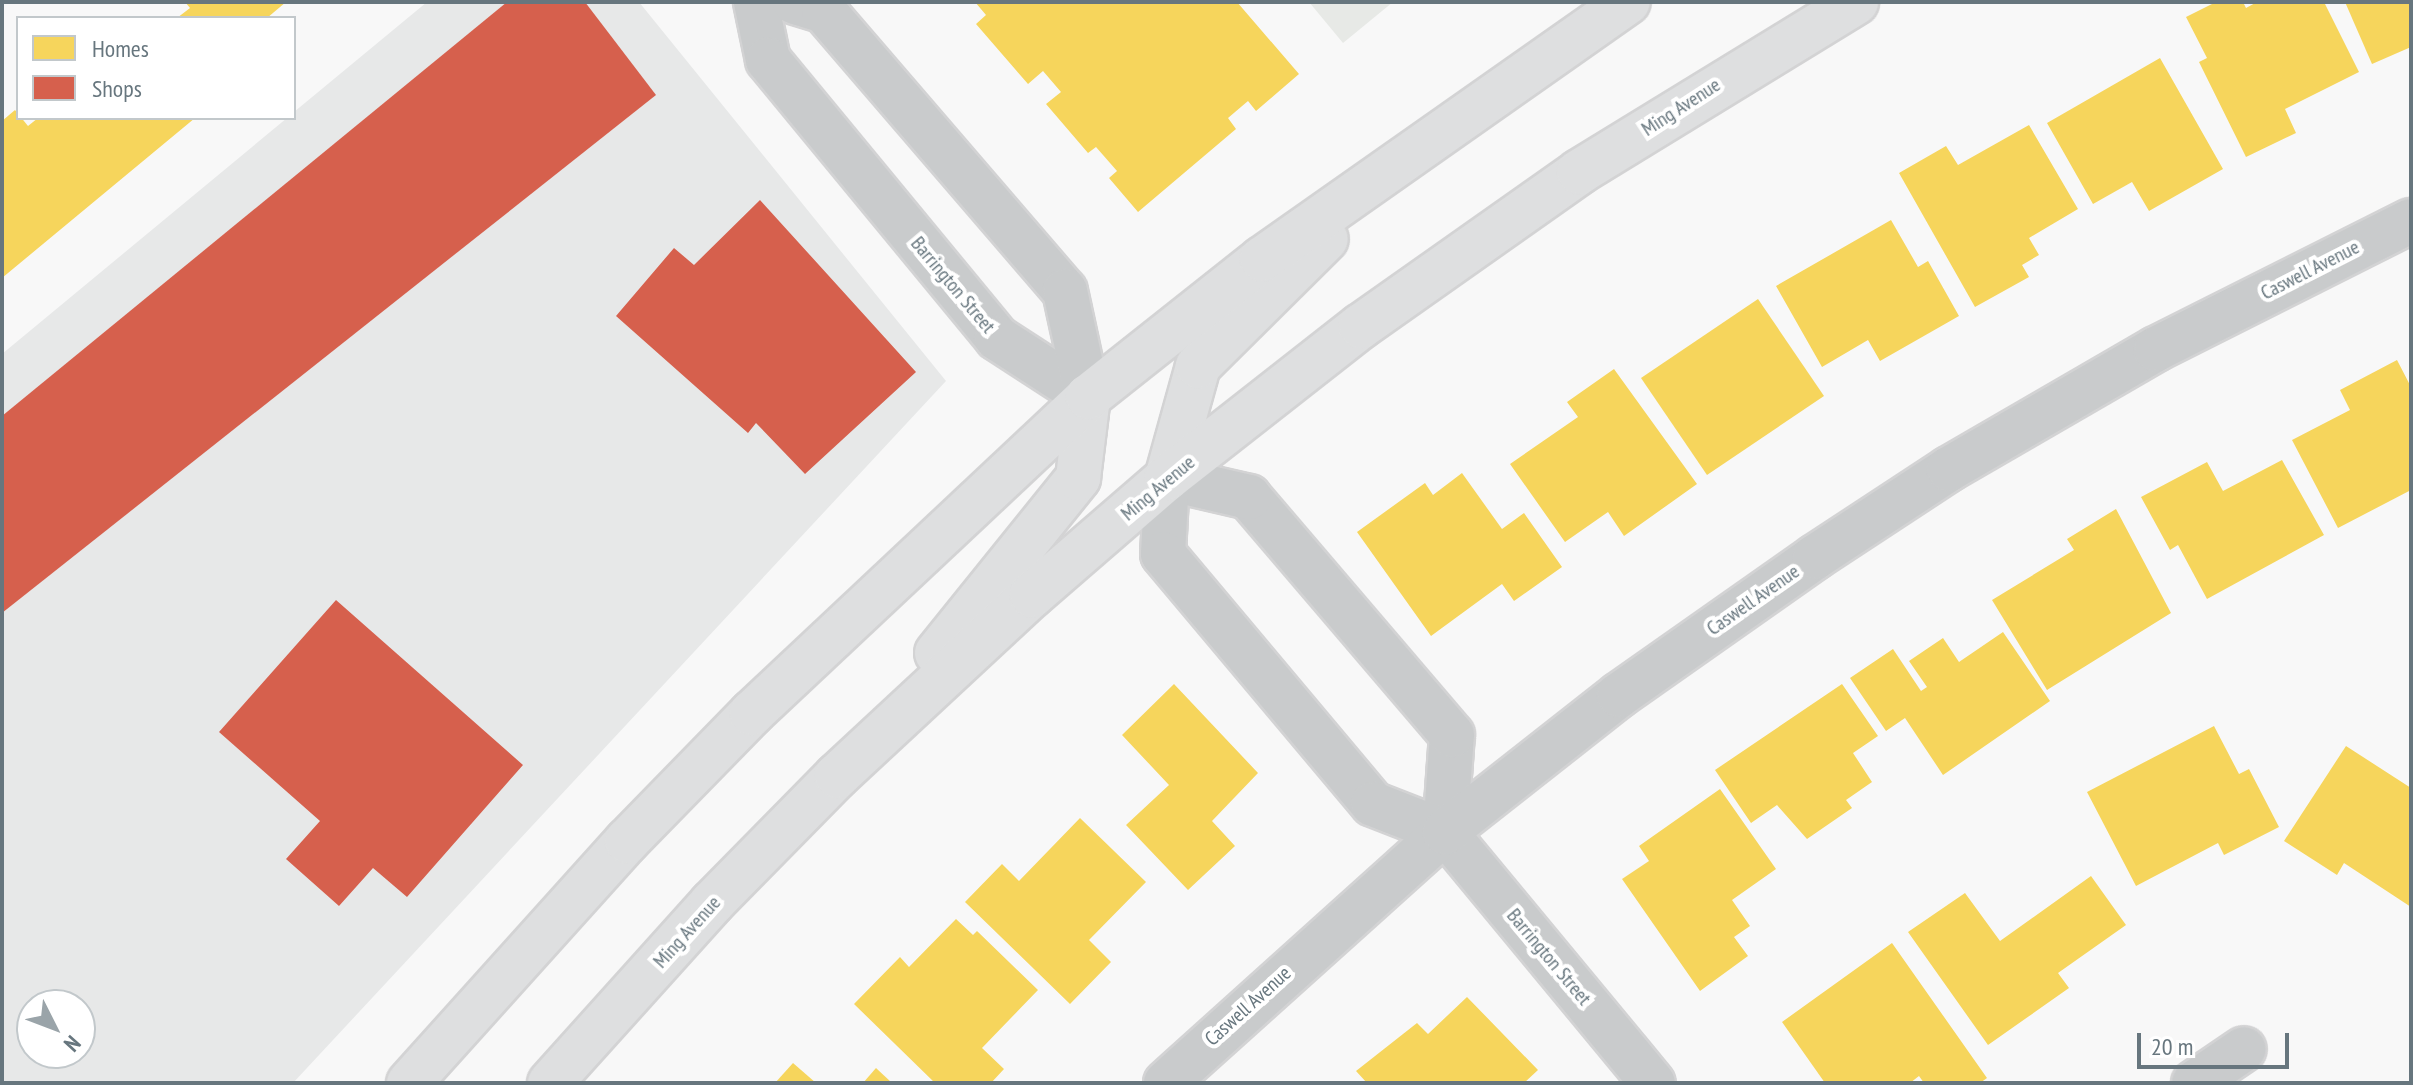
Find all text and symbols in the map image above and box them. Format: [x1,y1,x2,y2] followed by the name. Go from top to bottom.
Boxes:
[16,16,296,120] legend
[92,33,149,64] text: Homes
[92,73,142,104] text: Shops
[1637,73,1725,141] street label: Ming Avenue
[906,232,1000,338] street label: Barrington Street
[2257,235,2363,305] street label: Caswell Avenue
[1116,450,1200,526] street label: Ming Avenue
[1702,559,1804,641] street label: Caswell Avenue
[648,891,726,973] street label: Ming Avenue
[1502,904,1596,1010] street label: Barrington Street
[1200,961,1296,1051] street label: Caswell Avenue
[16,989,96,1069] north arrow
[2141,1017,2293,1067] scale bar
[58,1030,87,1058] text: N
[2151,1031,2193,1062] text: 20 m

